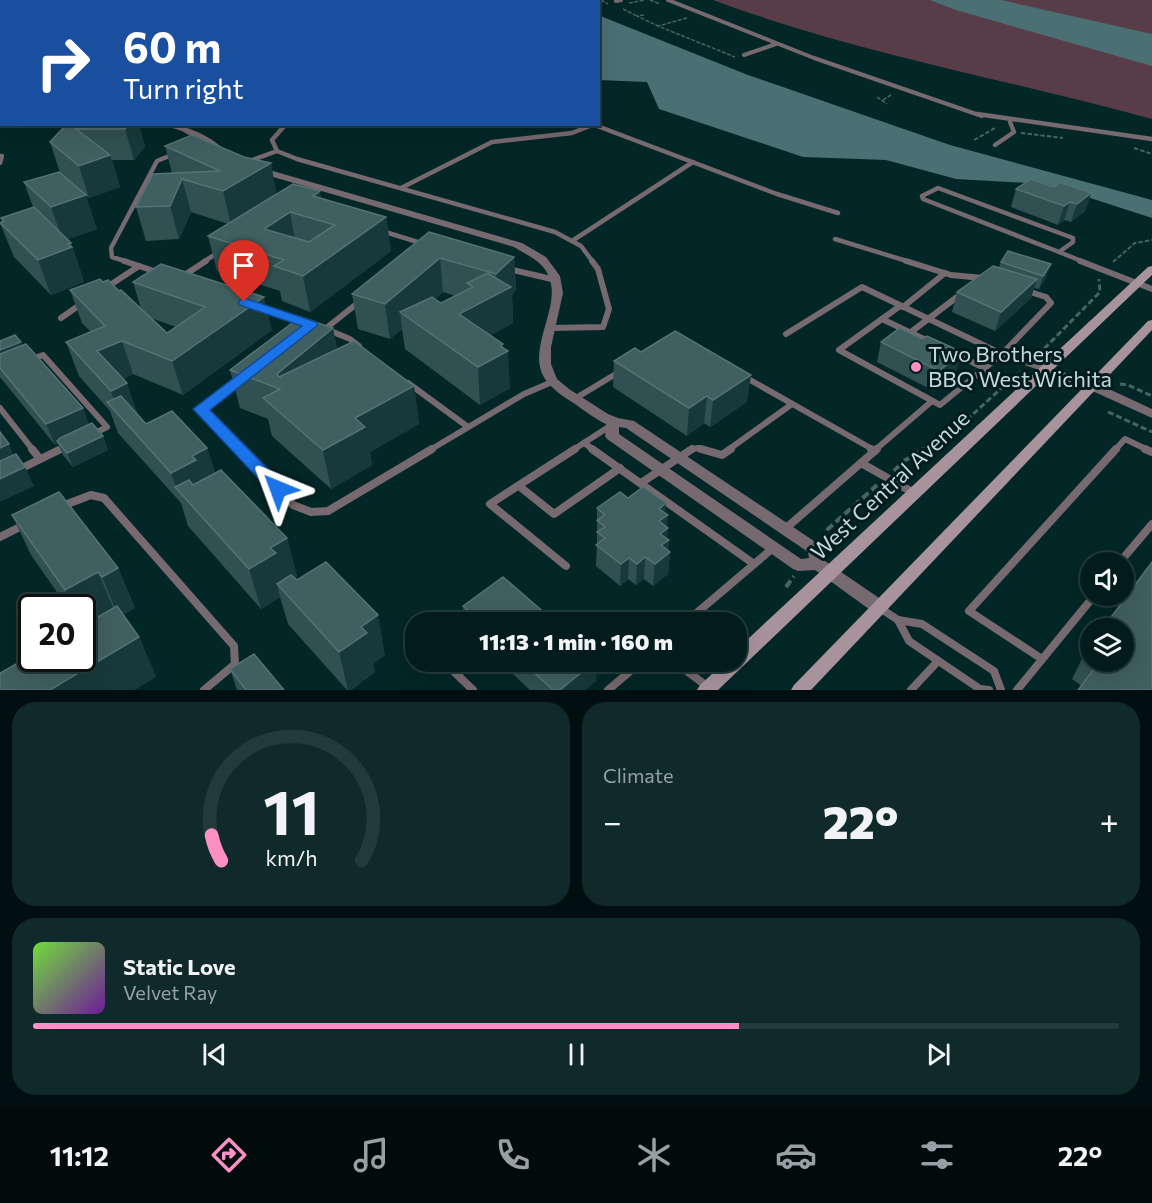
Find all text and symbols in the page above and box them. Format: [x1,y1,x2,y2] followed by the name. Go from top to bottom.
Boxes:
[123,20,222,72] text: 60 m
[24,24,102,102] icon: right
[123,72,243,105] text: Turn right
[218,240,269,302] pin
[227,249,260,282] icon: arrive
[928,340,1112,392] place label: Two Brothers BBQ West Wichita
[909,360,923,374] marker: Two Brothers BBQ West Wichita
[805,404,975,565] street label: West Central Avenue
[246,457,310,521] position arrow
[1080,552,1134,672] map controls
[1080,552,1134,606] button: sound
[18,594,96,672] speed limit sign: 20
[1080,618,1134,672] button: layers
[479,628,673,655] text: 11:13 · 1 min · 160 m
[603,763,673,787] text: Climate
[263,772,319,848] text: 11
[823,793,899,848] text: 22°
[603,800,622,841] text: −
[1100,800,1119,841] text: +
[265,844,317,870] text: km/h
[123,953,236,980] text: Static Love
[123,980,217,1004] text: Velvet Ray
[198,1038,231,1071] icon: previous
[560,1038,593,1071] icon: pause
[922,1038,955,1071] icon: next
[208,1134,250,1176] icon: directions
[350,1134,392,1176] icon: music
[492,1134,534,1176] icon: phone
[633,1134,675,1176] icon: climate
[775,1134,817,1176] icon: car
[916,1134,958,1176] icon: filters
[50,1139,109,1172] text: 11:12
[1058,1139,1102,1172] text: 22°

